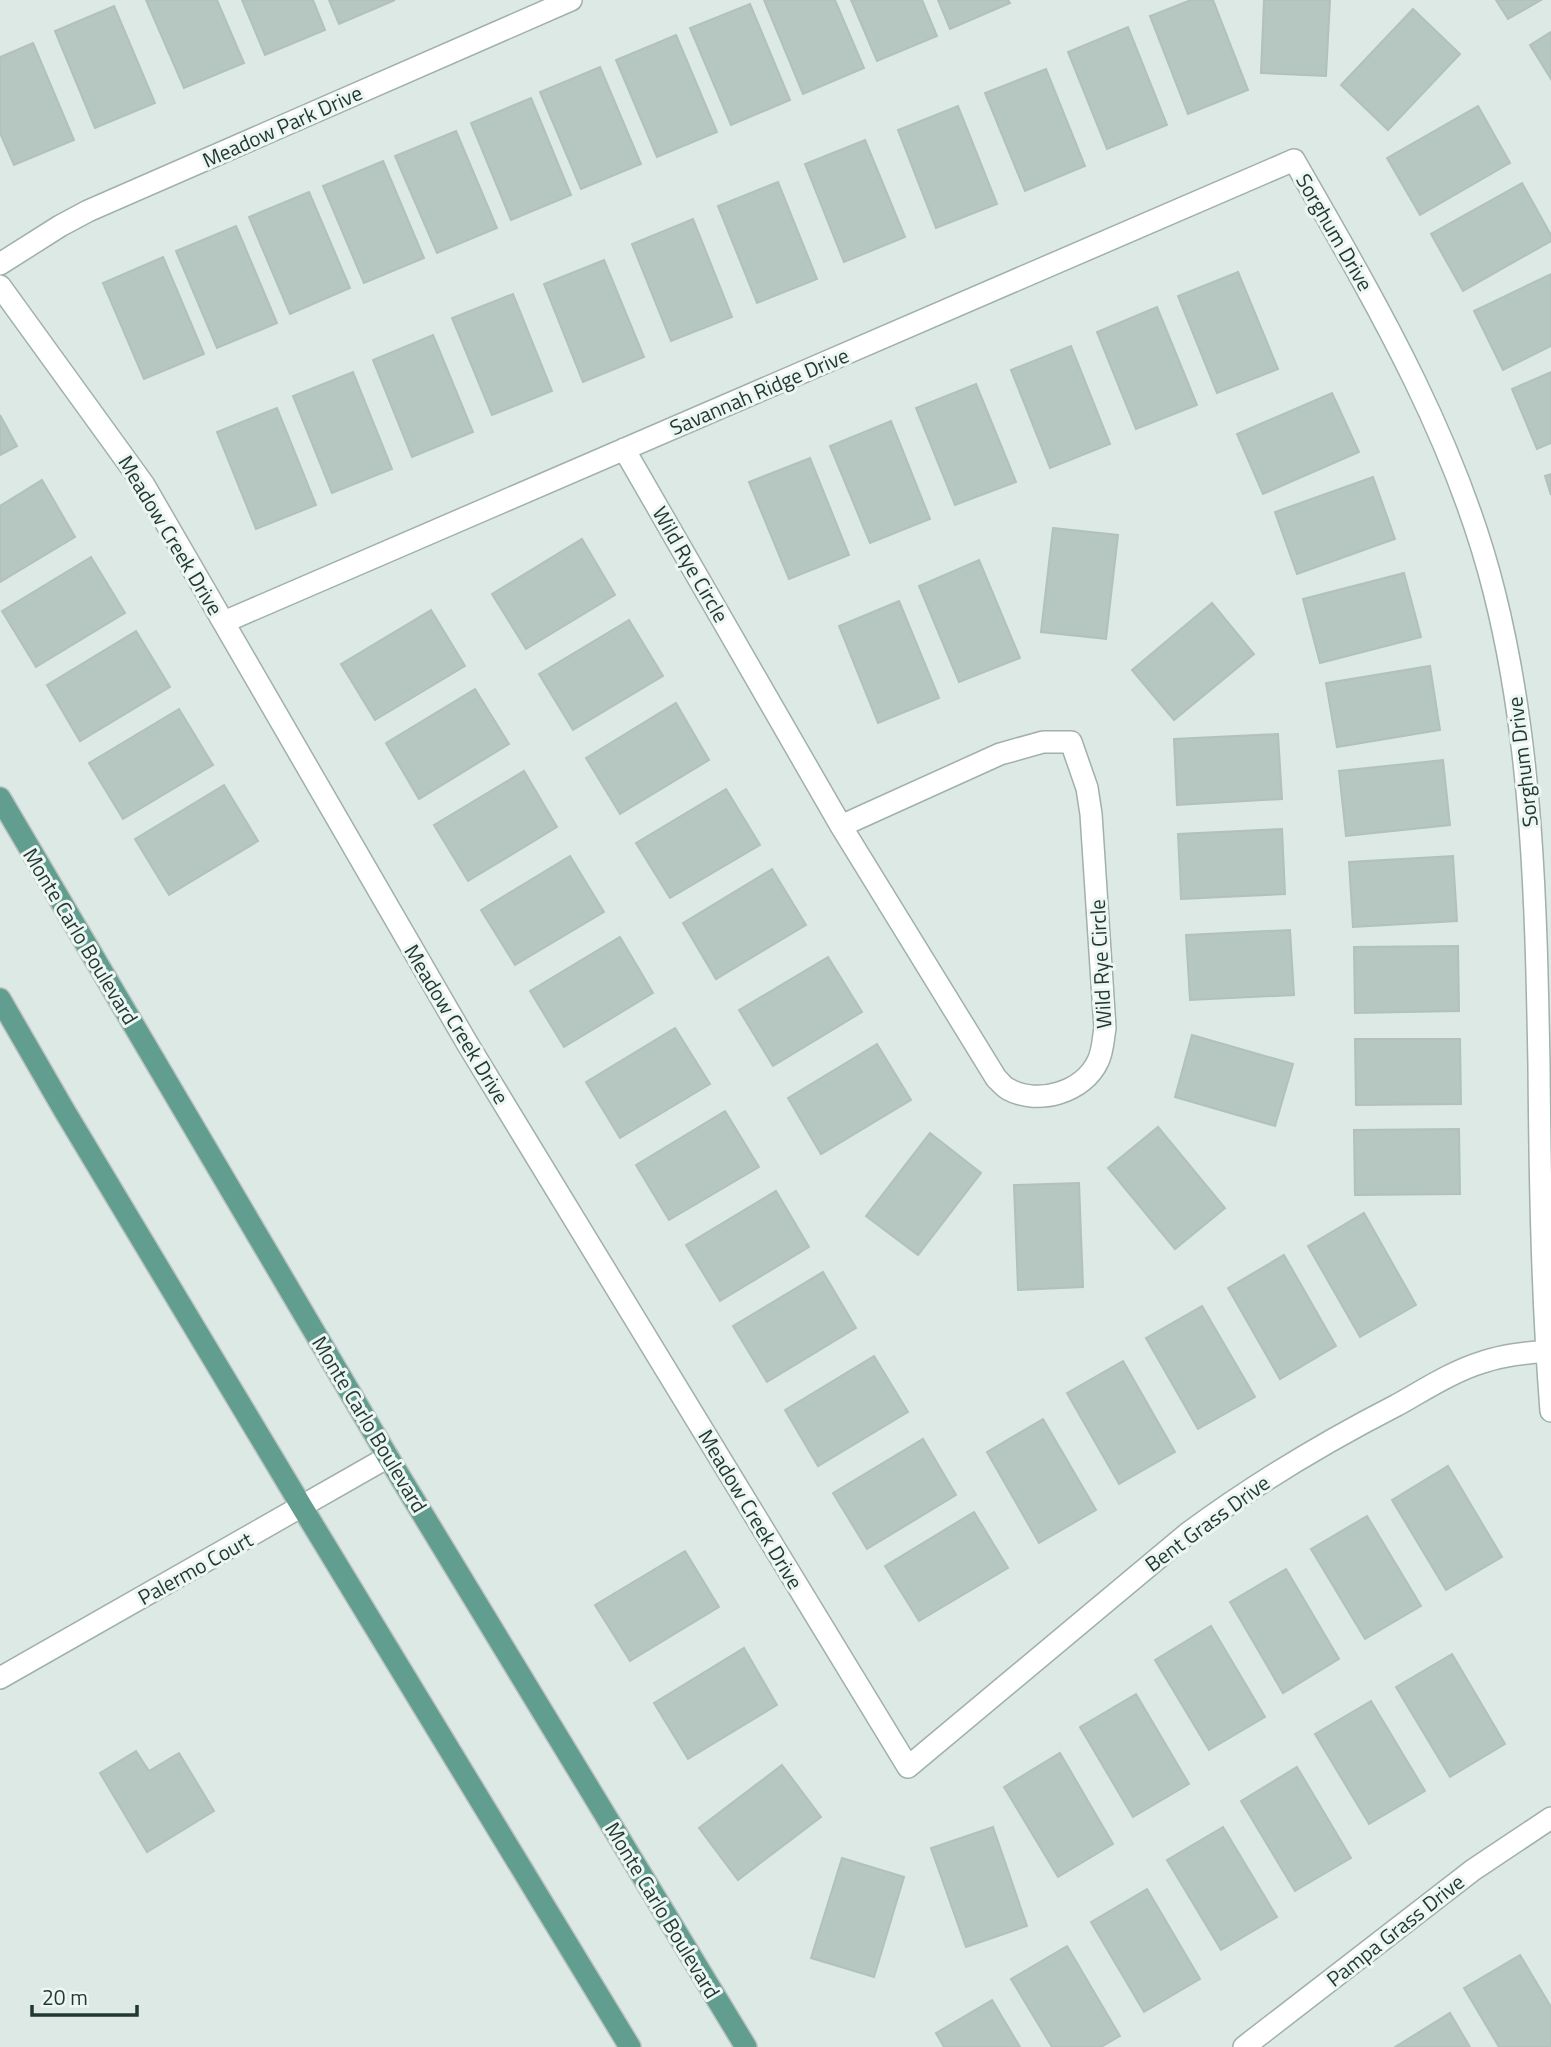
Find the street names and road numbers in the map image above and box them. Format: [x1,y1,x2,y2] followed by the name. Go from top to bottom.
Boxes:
[197,76,367,176] street label: Meadow Park Drive
[1288,167,1382,297] street label: Sorghum Drive
[664,339,854,443] street label: Savannah Ridge Drive
[111,449,231,621] street label: Meadow Creek Drive
[645,500,737,628] street label: Wild Rye Circle
[1498,695,1546,829] street label: Sorghum Drive
[15,842,147,1030] street label: Monte Carlo Boulevard
[1081,898,1119,1030] street label: Wild Rye Circle
[397,938,517,1110] street label: Meadow Creek Drive
[304,1330,436,1518] street label: Monte Carlo Boulevard
[691,1423,811,1595] street label: Meadow Creek Drive
[1138,1467,1276,1579] street label: Bent Grass Drive
[132,1523,259,1613] street label: Palermo Court
[597,1816,729,2004] street label: Monte Carlo Boulevard
[1319,1866,1471,1994] street label: Pampa Grass Drive

